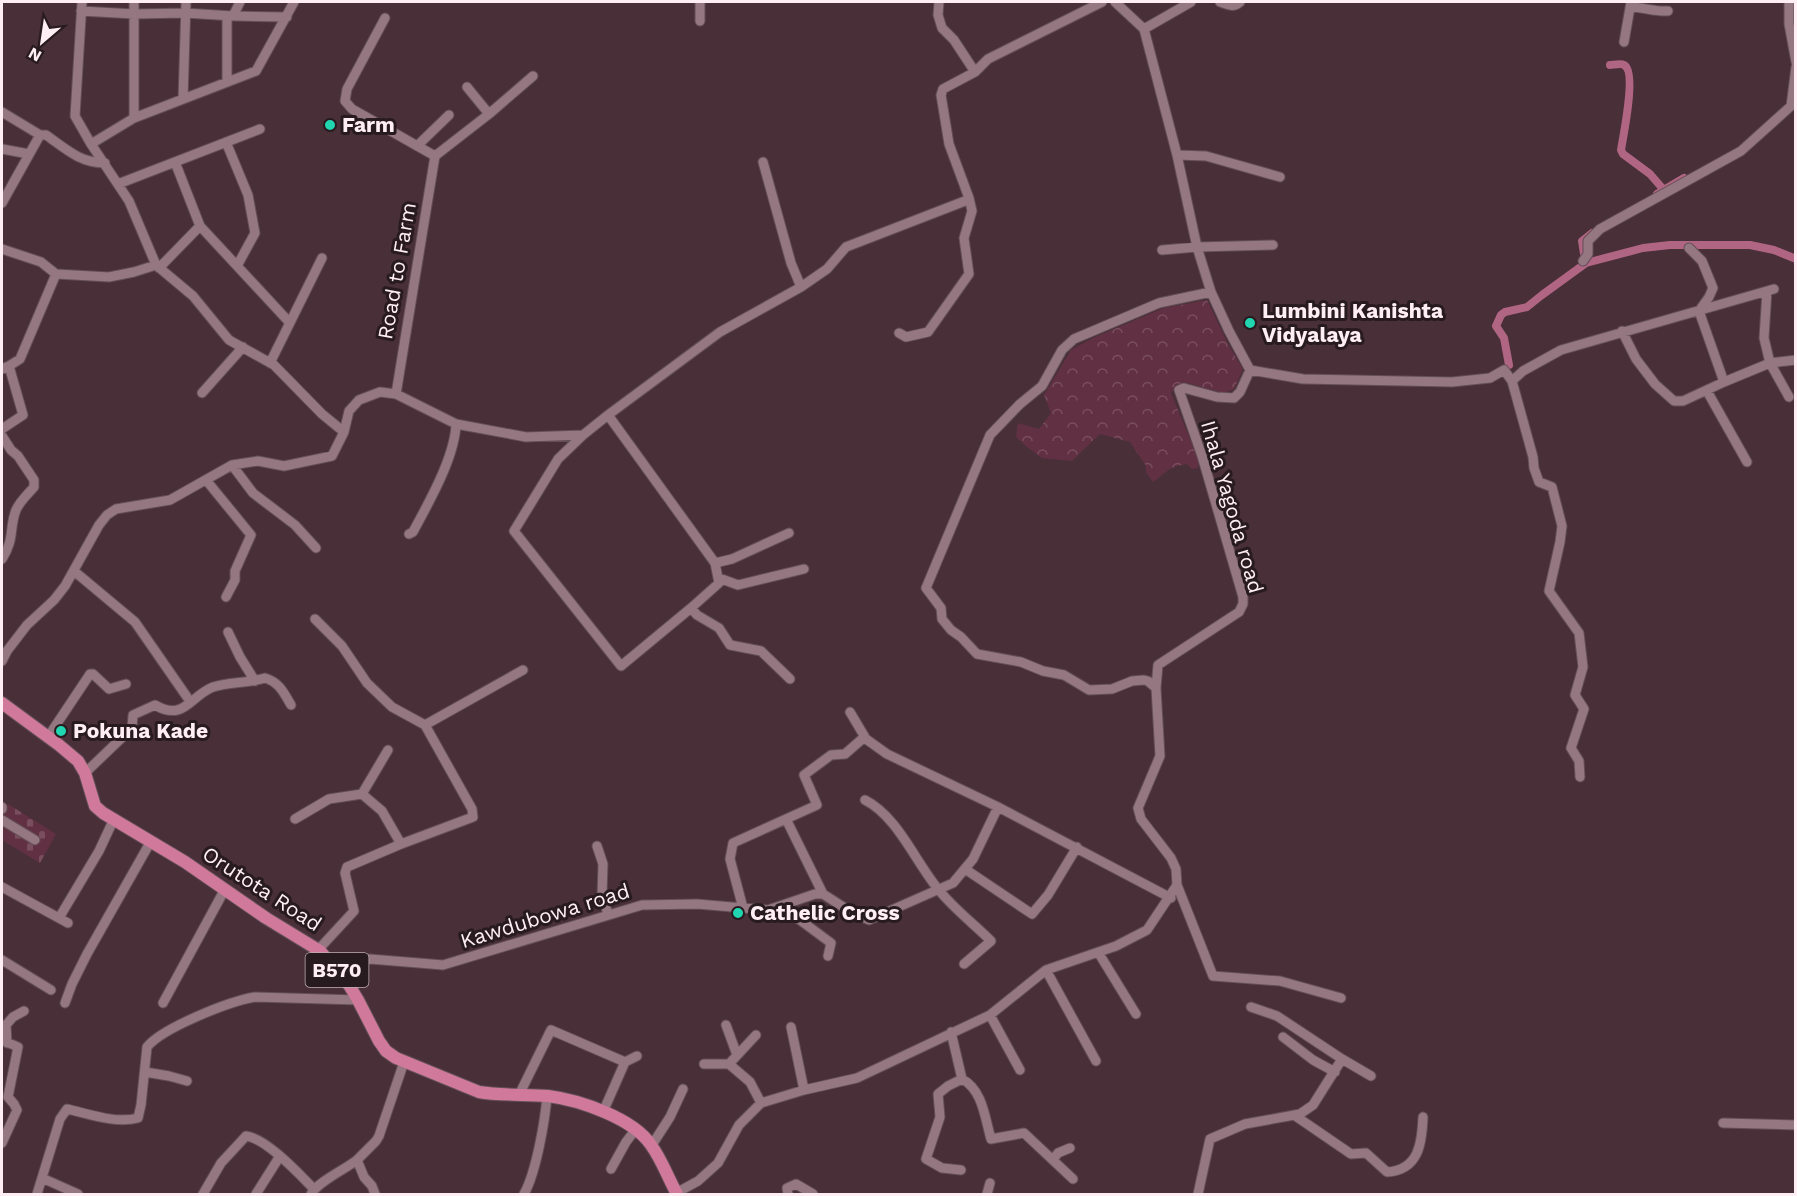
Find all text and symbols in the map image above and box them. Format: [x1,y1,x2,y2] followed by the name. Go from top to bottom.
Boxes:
[12,12,72,72] north arrow
[25,43,45,66] text: N
[342,112,395,137] place label: Farm
[323,118,337,132] marker: Farm
[372,200,421,341] street label: Road to Farm
[1262,298,1444,347] place label: Lumbini Kanishta Vidyalaya
[1243,316,1257,330] marker: Lumbini Kanishta Vidyalaya
[1196,418,1269,596] street label: Ihala Yagoda road
[73,718,208,743] place label: Pokuna Kade
[54,724,68,738] marker: Pokuna Kade
[198,841,327,936] street label: Orutota Road
[457,878,633,953] street label: Kawdubowa road
[750,900,900,925] place label: Cathelic Cross
[731,906,745,920] marker: Cathelic Cross
[306,953,368,987] road number: B570

